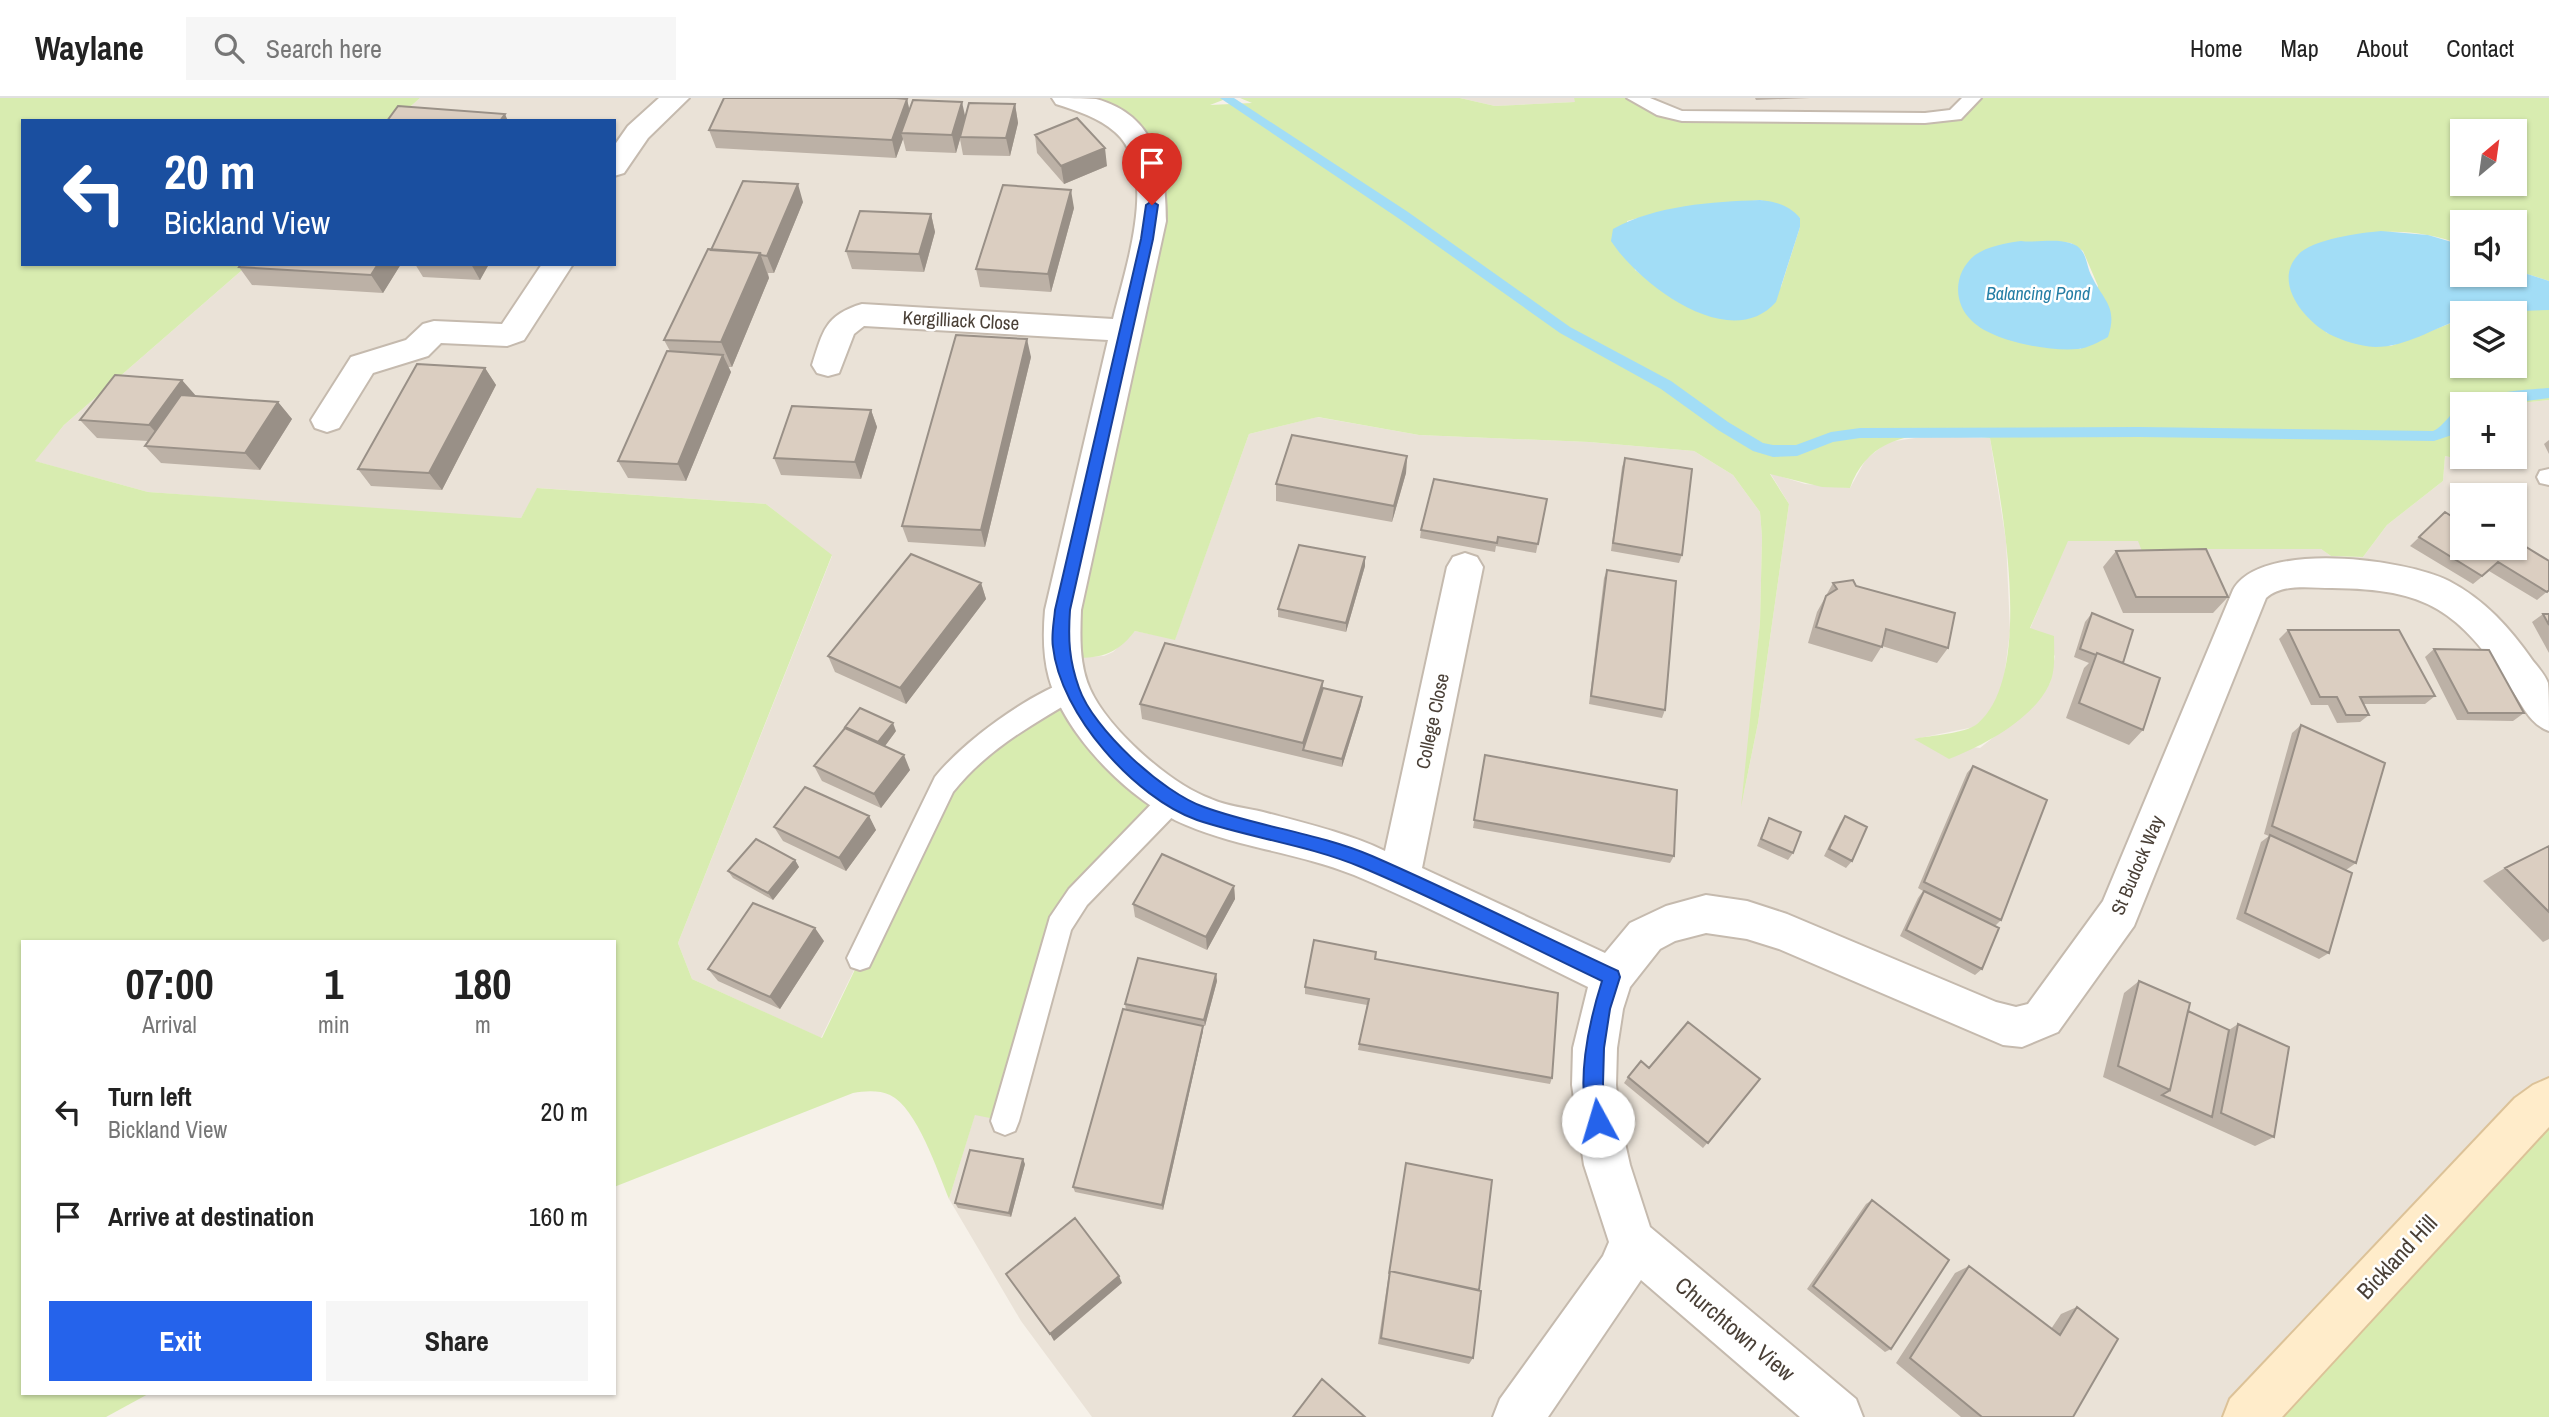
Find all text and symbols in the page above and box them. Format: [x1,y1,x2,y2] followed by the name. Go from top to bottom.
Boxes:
[186,17,676,80] search box
[35,26,144,70] text: Waylane
[210,29,248,67] icon: search
[266,31,382,66] text: Search here
[2190,32,2242,64] text: Home
[2280,32,2319,64] text: Map
[2357,32,2408,64] text: About
[2446,32,2514,64] text: Contact
[2450,119,2527,196] north arrow
[2450,119,2527,560] map controls
[1122,133,1182,205] pin
[164,138,256,204] text: 20 m
[1133,144,1171,182] icon: arrive
[49,147,140,238] icon: left
[164,201,330,244] text: Bickland View
[2450,210,2527,287] button: sound
[1986,281,2091,306] water label: Balancing Pond
[2450,301,2527,378] button: layers
[902,304,1020,336] street label: Kergilliack Close
[2450,392,2527,469] button: +
[2450,483,2527,560] button: −
[1409,671,1455,771] street label: College Close
[2104,811,2170,919] street label: St Budock Way
[126,956,214,1012] text: 07:00
[324,956,343,1012] text: 1
[454,956,512,1012] text: 180
[142,1009,197,1040] text: Arrival
[318,1009,350,1040] text: min
[475,1009,491,1040] text: m
[108,1079,192,1114] text: Turn left
[1561,1084,1635,1158] position arrow
[49,1093,87,1131] icon: left
[541,1094,588,1129] text: 20 m
[108,1114,227,1145] text: Bickland View
[49,1198,87,1236] icon: arrive
[108,1199,314,1234] text: Arrive at destination
[529,1199,588,1234] text: 160 m
[2350,1208,2444,1306] street label: Bickland Hill
[1669,1269,1802,1388] street label: Churchtown View
[49,1301,312,1381] button: Exit
[326,1301,588,1381] button: Share

